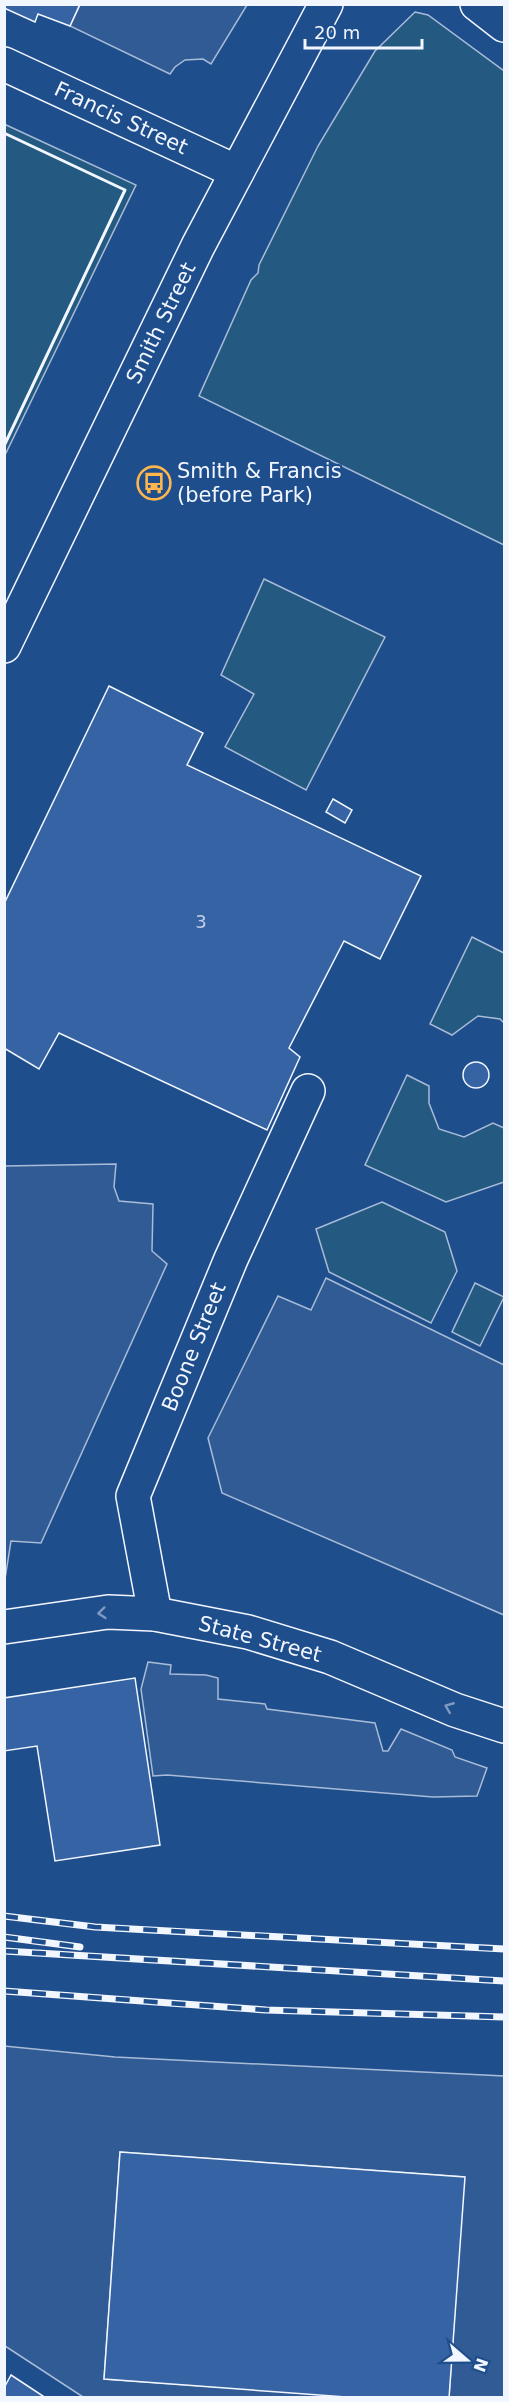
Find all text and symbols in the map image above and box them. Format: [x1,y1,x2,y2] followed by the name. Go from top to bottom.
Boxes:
[305,12,422,50] scale bar
[314,22,360,43] text: 20 m
[51,77,191,159] street label: Francis Street
[121,259,201,387] street label: Smith Street
[177,459,342,507] place label: Smith & Francis (before Park)
[136,465,172,501] bus stop icon: Smith & Francis (before Park)
[195,911,207,932] house number: 3
[157,1279,231,1415] street label: Boone Street
[97,1607,107,1619] one-way arrow
[196,1611,324,1667] street label: State Street
[444,1702,455,1714] one-way arrow
[437,2330,497,2390] north arrow
[469,2355,492,2375] text: N

